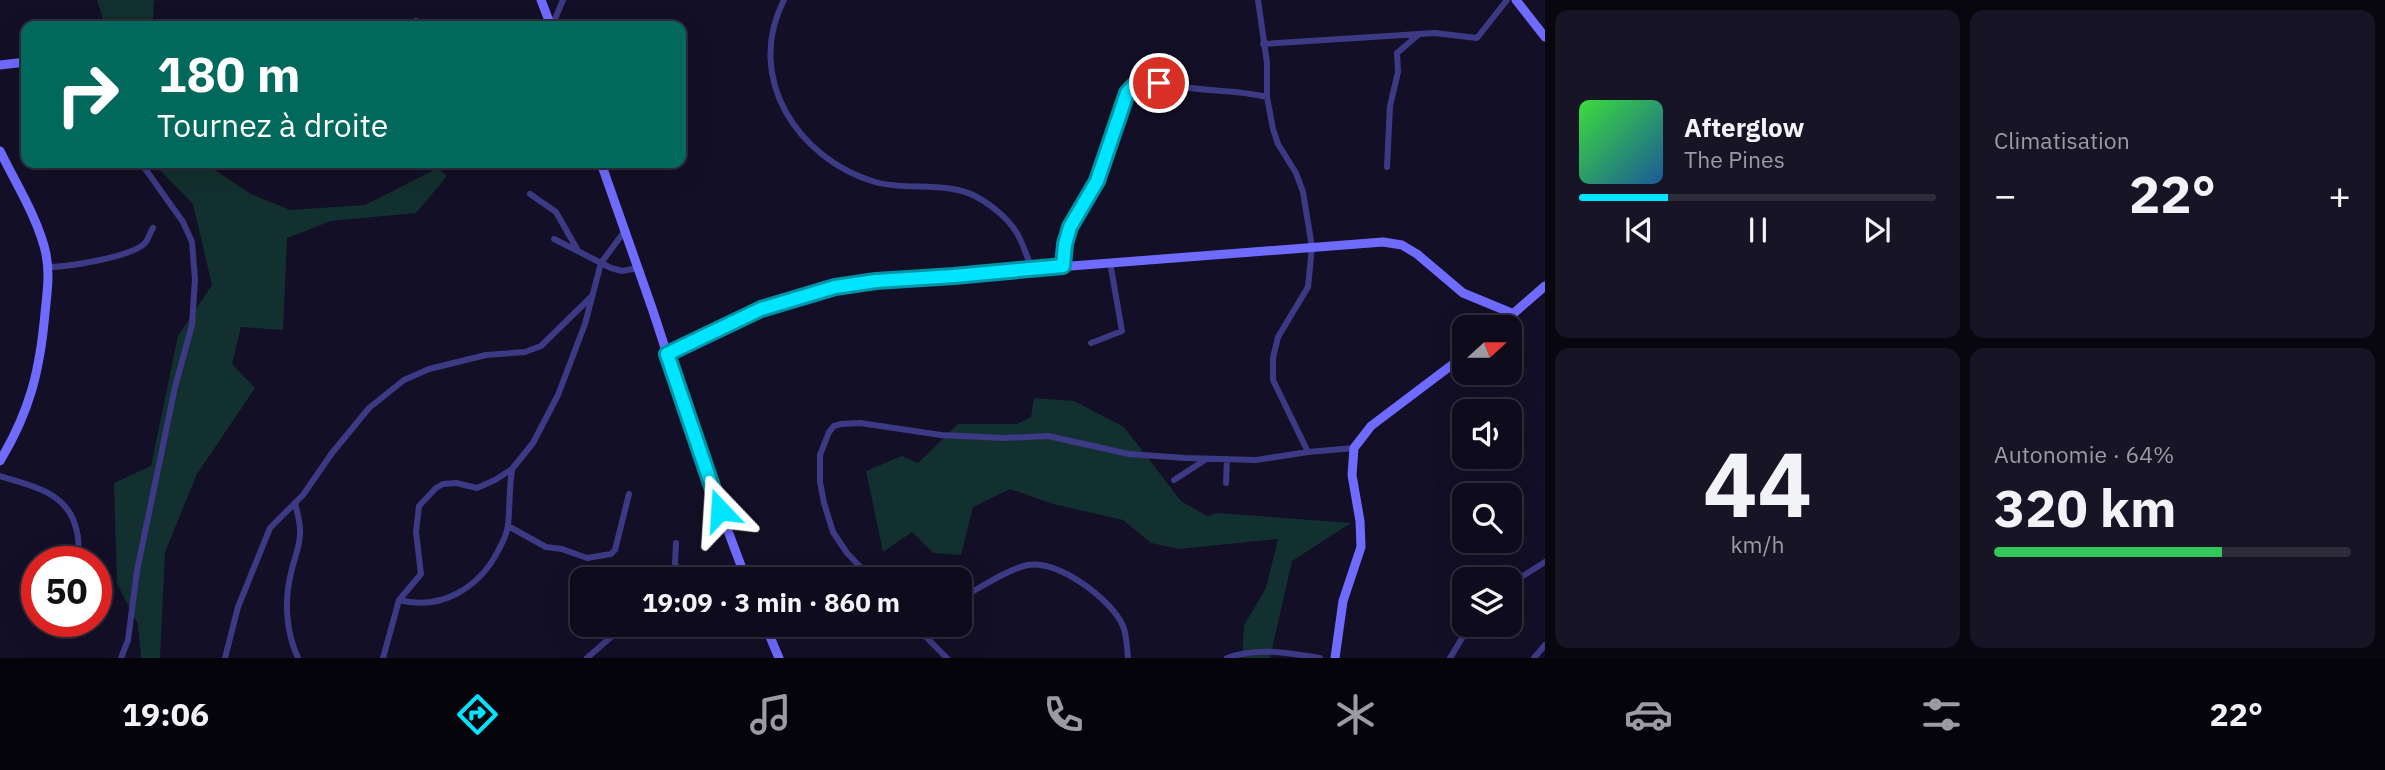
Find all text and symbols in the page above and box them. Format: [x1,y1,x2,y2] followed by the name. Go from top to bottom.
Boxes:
[157,42,301,105] text: 180 m
[42,49,133,140] icon: right
[1129,53,1189,113] pin
[1140,64,1178,102] icon: arrive
[157,104,388,146] text: Tournez à droite
[1684,110,1804,144] text: Afterglow
[1994,125,2130,155] text: Climatisation
[1684,144,1785,174] text: The Pines
[2129,160,2216,227] text: 22°
[1994,170,2017,219] text: −
[2328,170,2351,219] text: +
[1620,211,1658,249] icon: previous
[1739,211,1777,249] icon: pause
[1858,211,1896,249] icon: next
[1452,315,1522,385] north arrow
[1452,315,1522,637] map controls
[1452,399,1522,469] button: sound
[1703,424,1812,542] text: 44
[1994,439,2174,469] text: Autonomie · 64%
[683,473,757,547] position arrow
[1994,474,2176,541] text: 320 km
[1452,483,1522,553] button: search
[1730,529,1785,559] text: km/h
[21,546,112,637] speed limit sign: 50
[1452,567,1522,637] button: layers
[642,585,900,619] text: 19:09 · 3 min · 860 m
[453,690,502,739] icon: directions
[746,690,795,739] icon: music
[1039,690,1088,739] icon: phone
[1331,690,1380,739] icon: climate
[1624,690,1673,739] icon: car
[1917,690,1966,739] icon: filters
[122,693,209,735] text: 19:06
[2210,693,2263,735] text: 22°

